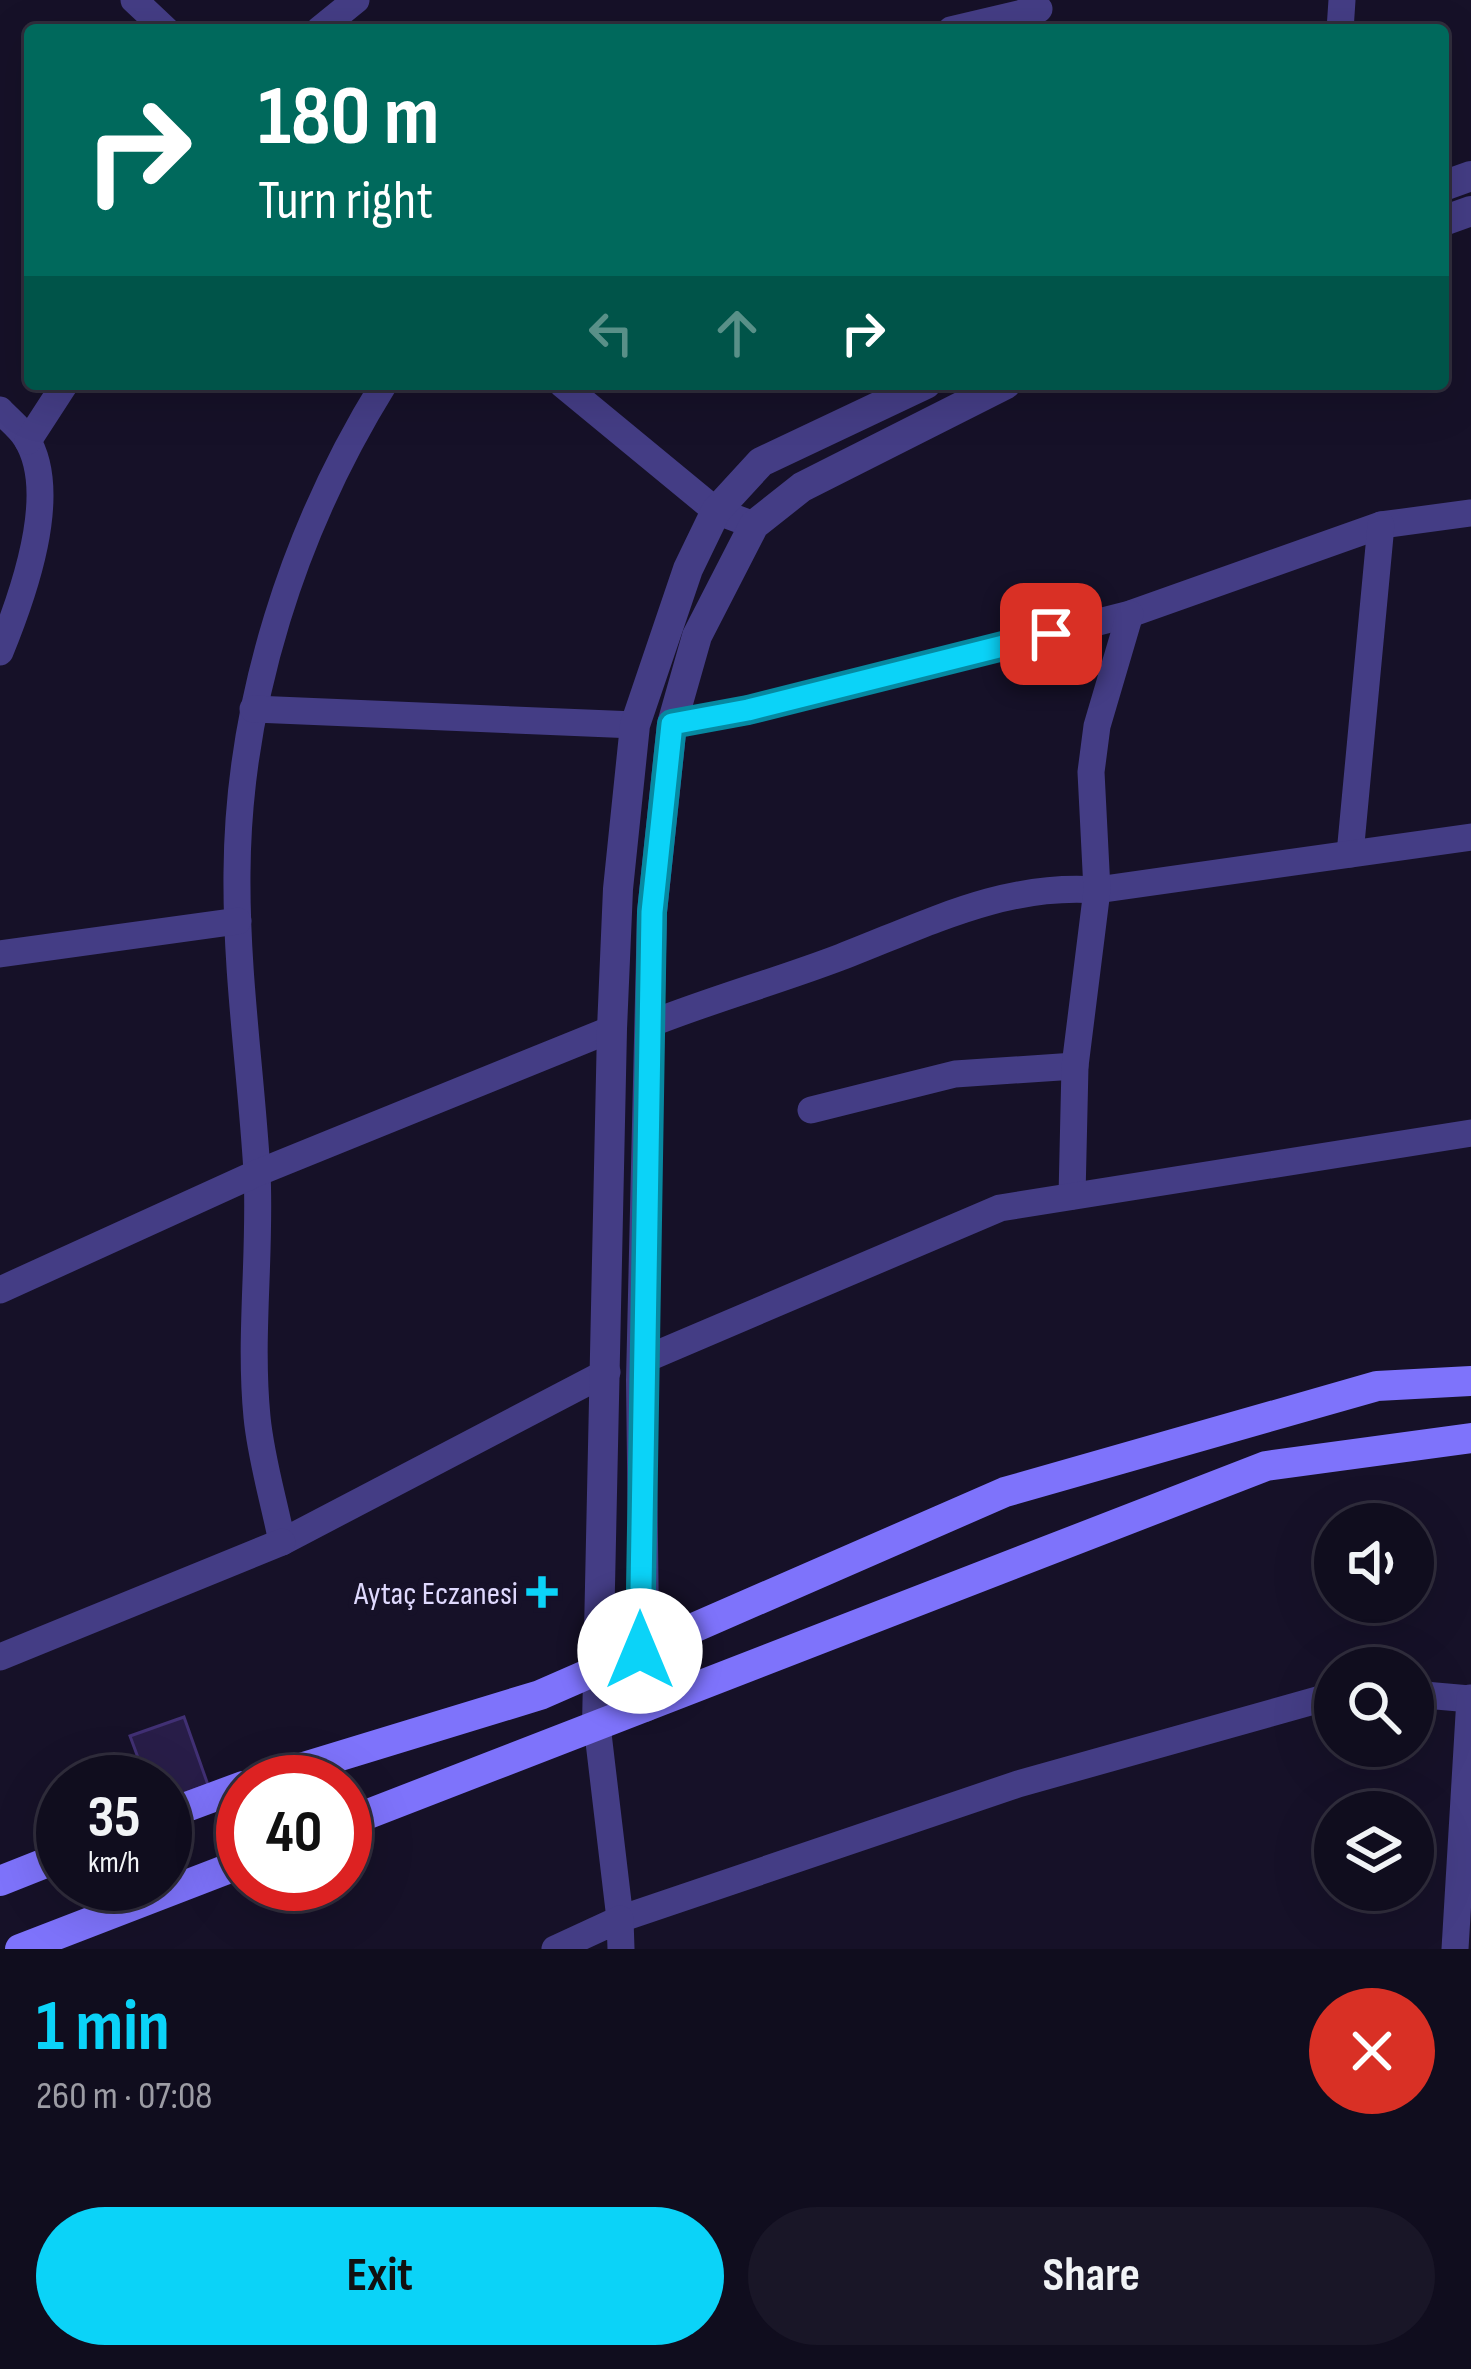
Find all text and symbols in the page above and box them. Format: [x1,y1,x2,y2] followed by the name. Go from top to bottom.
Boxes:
[258,67,439,168] text: 180 m
[60,72,216,228] icon: right
[258,169,433,234] text: Turn right
[578,300,644,366] icon: left
[704,300,770,366] icon: ahead
[830,300,896,366] icon: right
[1000,583,1102,685] pin
[1018,601,1084,667] icon: arrive
[1314,1503,1434,1911] map controls
[1314,1503,1434,1623] button: sound
[353,1574,518,1614] place label: Aytaç Eczanesi
[529,1579,555,1605] marker: Aytaç Eczanesi
[577,1588,703,1714] position arrow
[1314,1647,1434,1767] button: search
[216,1755,372,1911] speed limit sign: 40
[87,1782,141,1854] text: 35
[1314,1791,1434,1911] button: layers
[88,1845,140,1881] text: km/h
[36,1984,170,2071] text: 1 min
[1309,1988,1435,2114] button: close
[36,2073,212,2120] text: 260 m · 07:08
[36,2207,724,2345] button: Exit
[748,2207,1435,2345] button: Share

